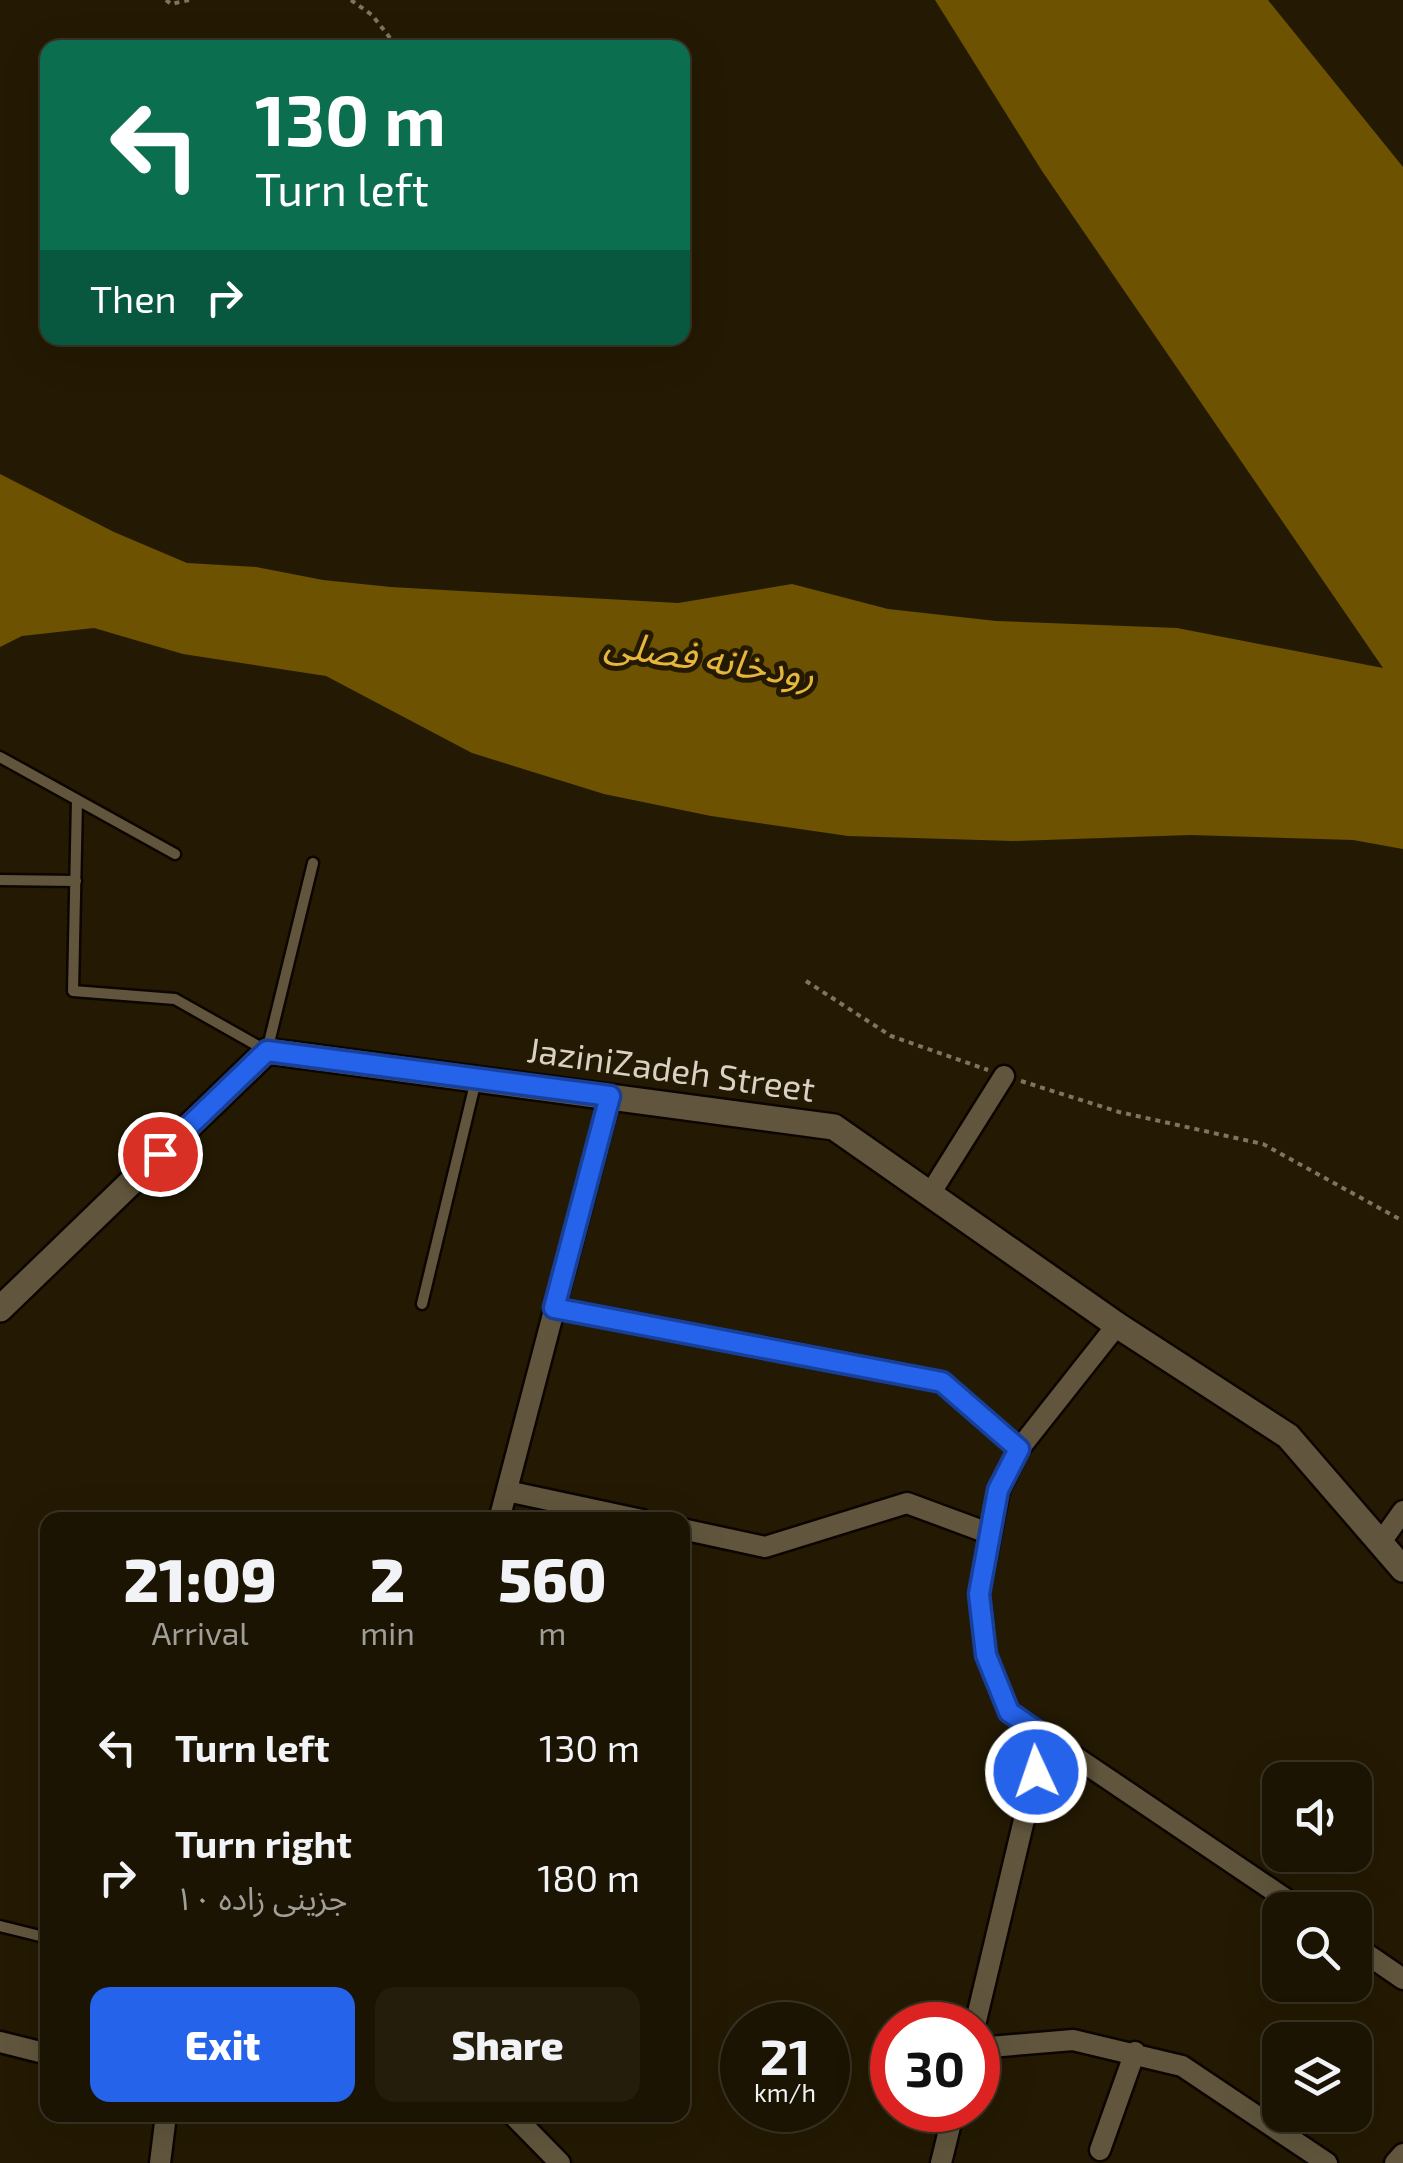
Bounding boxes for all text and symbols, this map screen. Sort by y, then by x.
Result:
text: 130 m [255,76,446,160]
icon: left [90,80,220,210]
text: Turn left [255,161,429,215]
icon: right [197,270,252,325]
text: Then [90,275,177,321]
water label: رودخانه فصلی [602,618,819,697]
street label: JaziniZadeh Street [525,1027,818,1109]
pin [118,1112,203,1197]
icon: arrive [133,1127,188,1182]
text: 21:09 [123,1542,277,1614]
text: 2 [370,1542,405,1614]
text: 560 [498,1542,607,1614]
text: Arrival [151,1613,249,1651]
text: min [360,1613,415,1651]
text: m [538,1613,566,1651]
icon: left [90,1720,145,1775]
position arrow [984,1720,1088,1824]
text: Turn left [175,1724,330,1770]
text: 130 m [539,1724,640,1770]
map controls [1262,1762,1372,2132]
button: sound [1262,1762,1372,1872]
text: Turn right [175,1820,352,1866]
icon: right [90,1850,145,1905]
text: 180 m [537,1854,640,1900]
text: جزینی زاده ۱۰ [175,1878,347,1916]
button: search [1262,1892,1372,2002]
button: Exit [90,1987,355,2102]
button: Share [375,1987,640,2102]
speed limit sign: 30 [870,2002,1000,2132]
button: layers [1262,2022,1372,2132]
text: 21 [760,2025,810,2085]
text: km/h [754,2077,816,2107]

